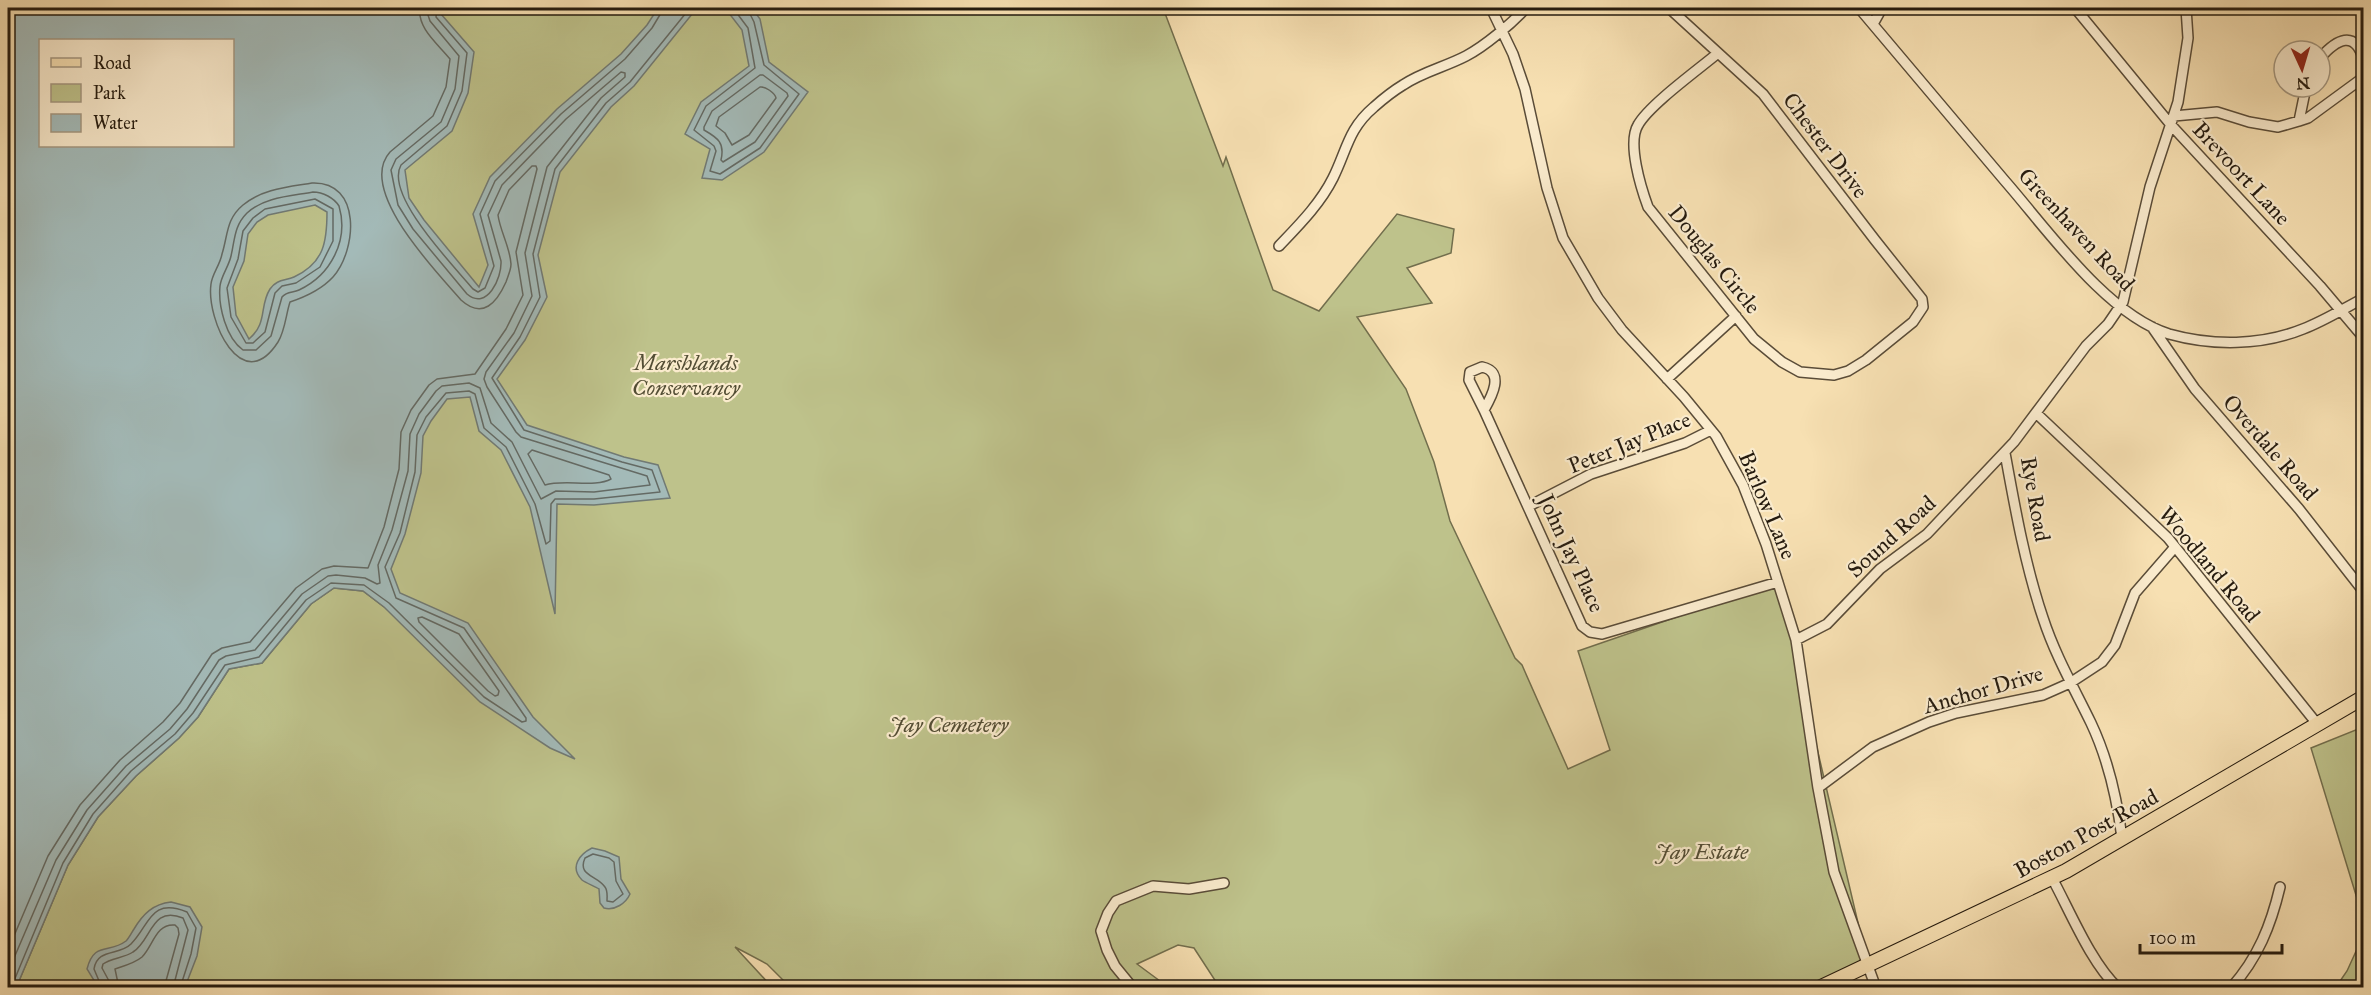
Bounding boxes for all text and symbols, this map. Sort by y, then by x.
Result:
legend [39,39,234,147]
north arrow [2272,39,2332,99]
text: Road [93,52,131,74]
text: N [2295,74,2310,93]
text: Park [93,82,126,104]
street label: Chester Drive [1777,87,1874,203]
text: Water [93,112,138,134]
street label: Brevoort Lane [2187,116,2296,231]
street label: Greenhaven Road [2013,162,2141,297]
street label: Douglas Circle [1663,199,1767,319]
park label: Marshlands Conservancy [632,349,741,401]
street label: Overdale Road [2217,389,2324,506]
street label: Peter Jay Place [1564,406,1694,479]
street label: Barlow Lane [1733,447,1802,563]
street label: Rye Road [2015,454,2056,544]
street label: John Jay Place [1532,488,1611,617]
street label: Sound Road [1841,489,1941,583]
street label: Woodland Road [2153,501,2266,628]
street label: Anchor Drive [1919,660,2046,720]
park label: Jay Cemetery [888,711,1009,738]
street label: Boston Post Road [2010,783,2163,884]
park label: Jay Estate [1654,838,1749,865]
scale bar [2140,917,2282,955]
text: 100 m [2149,927,2196,949]

